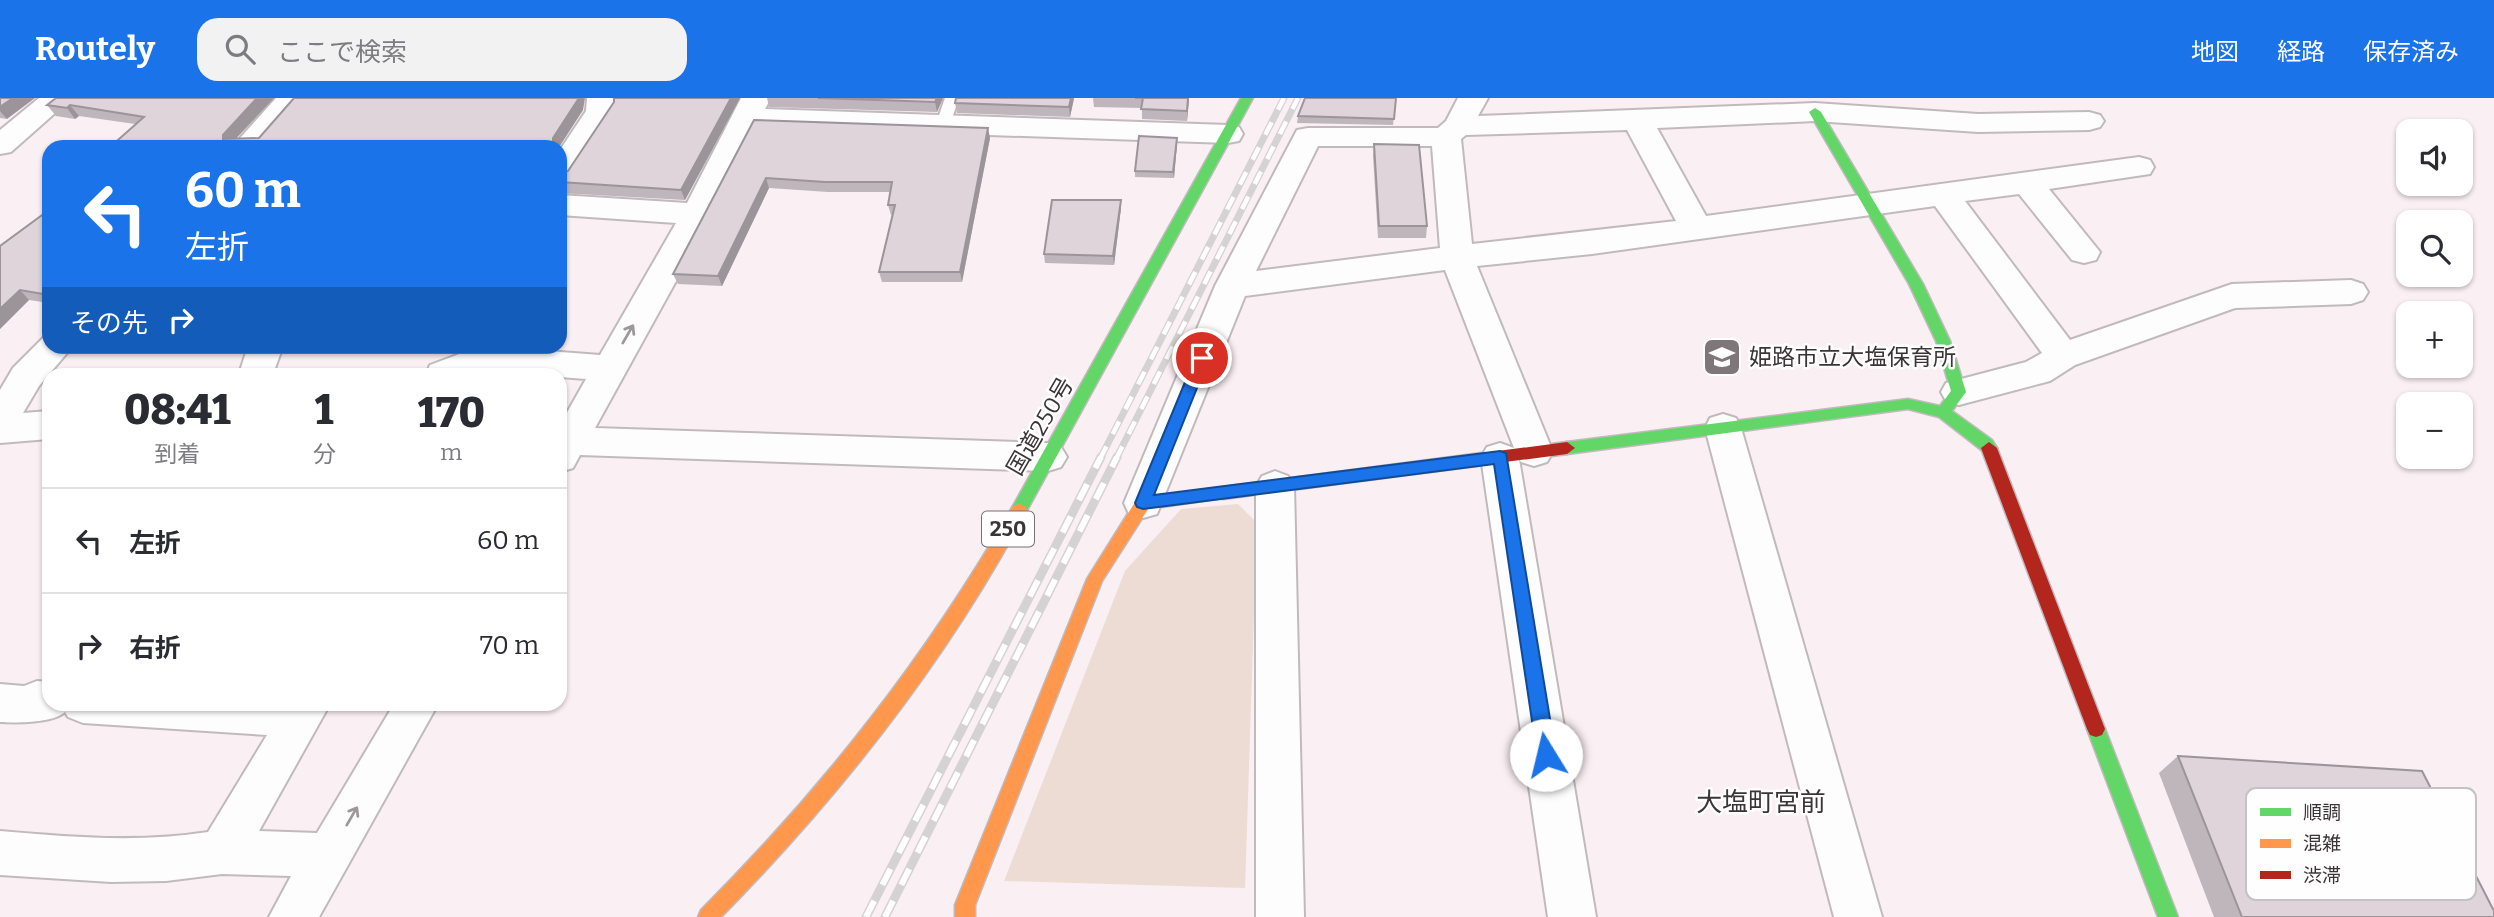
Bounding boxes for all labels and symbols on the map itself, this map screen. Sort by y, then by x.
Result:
one-way arrow [622,324,636,344]
pin [1172,328,1232,388]
school or university icon: 姫路市立大塩保育所 [1701,336,1743,378]
place label: 姫路市立大塩保育所 [1749,343,1956,371]
street label: 国道250号 [1001,372,1079,480]
road number: 250 [982,512,1034,546]
position arrow [1509,718,1583,792]
district label: 大塩町宮前 [1696,787,1826,818]
legend [2246,788,2476,900]
text: 順調 [2303,801,2341,824]
one-way arrow [345,806,359,826]
text: 混雑 [2303,832,2341,855]
text: 渋滞 [2303,864,2341,887]

